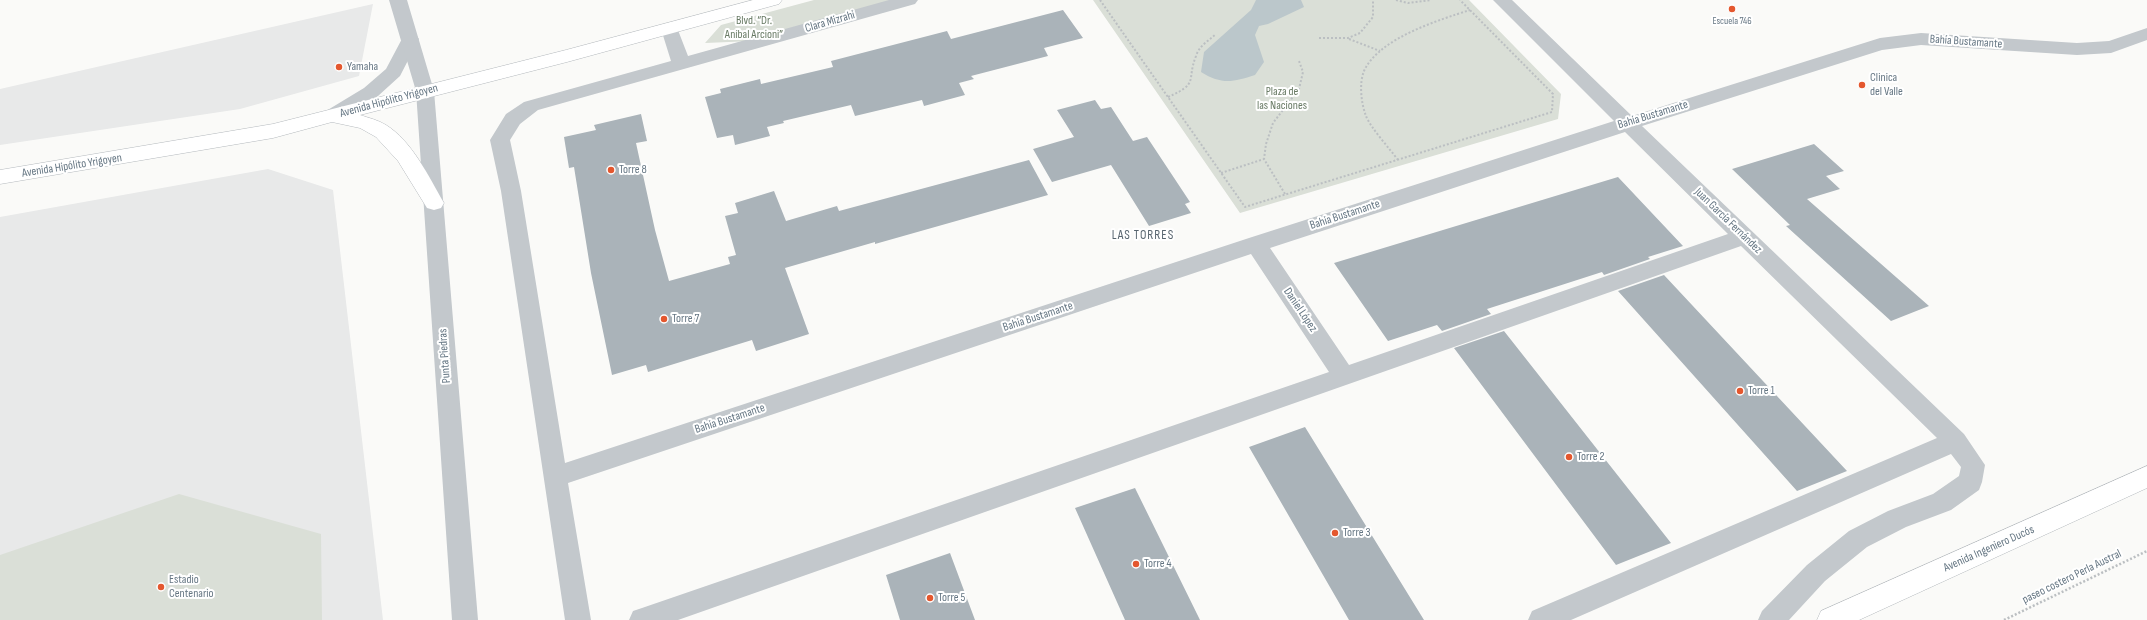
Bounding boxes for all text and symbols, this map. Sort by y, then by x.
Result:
marker: Escuela 746 [1727,4,1737,14]
street label: Clara Mizrahi [803,8,857,36]
park label: Blvd. “Dr. Aníbal Arcioni” [725,14,783,42]
place label: Escuela 746 [1712,15,1752,27]
street label: Bahía Bustamante [1929,32,2003,52]
place label: Yamaha [347,60,378,74]
marker: Yamaha [334,62,344,72]
place label: Clinica del Valle [1870,71,1903,99]
marker: Clinica del Valle [1857,80,1867,90]
street label: Avenida Hipólito Yrigoyen [338,81,440,121]
park label: Plaza de las Naciones [1257,85,1307,113]
street label: Bahía Bustamante [1616,97,1690,133]
street label: Avenida Hipólito Yrigoyen [21,151,123,181]
place label: Torre 8 [619,163,647,177]
marker: Torre 8 [606,165,616,175]
street label: Juan García Fernández [1691,185,1765,257]
street label: Bahía Bustamante [1308,197,1382,233]
district label: LAS TORRES [1112,228,1174,244]
street label: Daniel López [1280,285,1320,335]
street label: Bahía Bustamante [1001,299,1075,335]
place label: Torre 7 [672,312,699,326]
marker: Torre 7 [659,314,669,324]
street label: Punta Piedras [436,328,454,384]
place label: Torre 1 [1748,384,1775,398]
marker: Torre 1 [1735,386,1745,396]
street label: Bahía Bustamante [693,401,767,437]
place label: Torre 2 [1577,450,1604,464]
marker: Torre 2 [1564,452,1574,462]
street label: Avenida Ingeniero Ducós [1941,523,2037,575]
place label: Torre 3 [1343,526,1371,540]
marker: Torre 3 [1330,528,1340,538]
street label: paseo costero Perla Austral [2020,547,2124,607]
place label: Torre 4 [1144,557,1172,571]
marker: Torre 4 [1131,559,1141,569]
place label: Estadio Centenario [169,573,214,601]
marker: Estadio Centenario [156,582,166,592]
place label: Torre 5 [938,591,965,605]
marker: Torre 5 [925,593,935,603]

